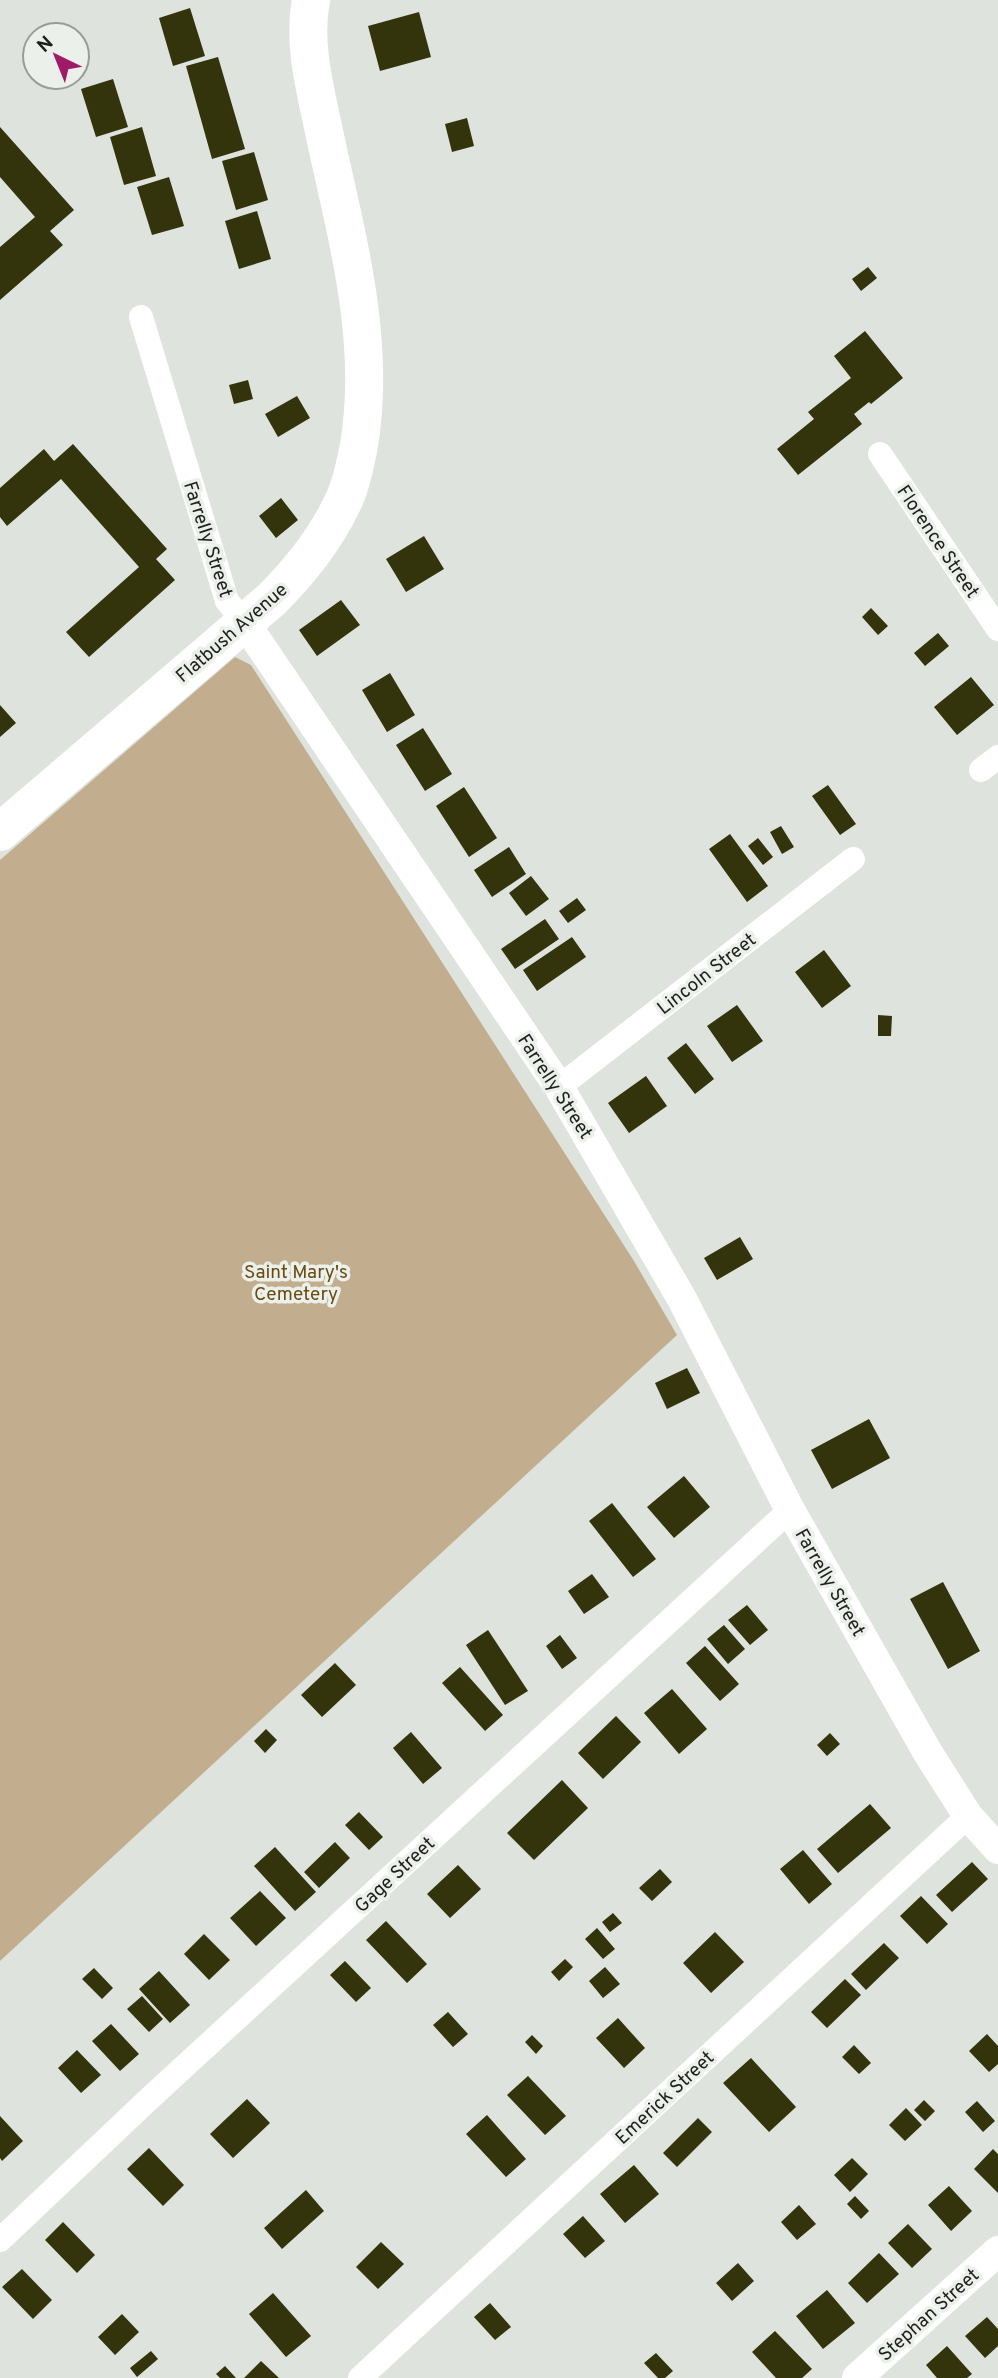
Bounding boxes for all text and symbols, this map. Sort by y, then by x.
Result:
north arrow [21,21,91,91]
text: N [33,32,59,58]
street label: Farrelly Street [177,479,237,601]
street label: Florence Street [891,481,984,603]
street label: Flatbush Avenue [171,578,293,689]
street label: Lincoln Street [653,928,762,1021]
street label: Farrelly Street [511,1030,597,1144]
park label: Saint Mary's Cemetery [244,1261,348,1307]
street label: Farrelly Street [789,1525,870,1641]
street label: Gage Street [350,1832,440,1919]
street label: Emerick Street [611,2047,720,2150]
street label: Stephan Street [874,2264,985,2367]

